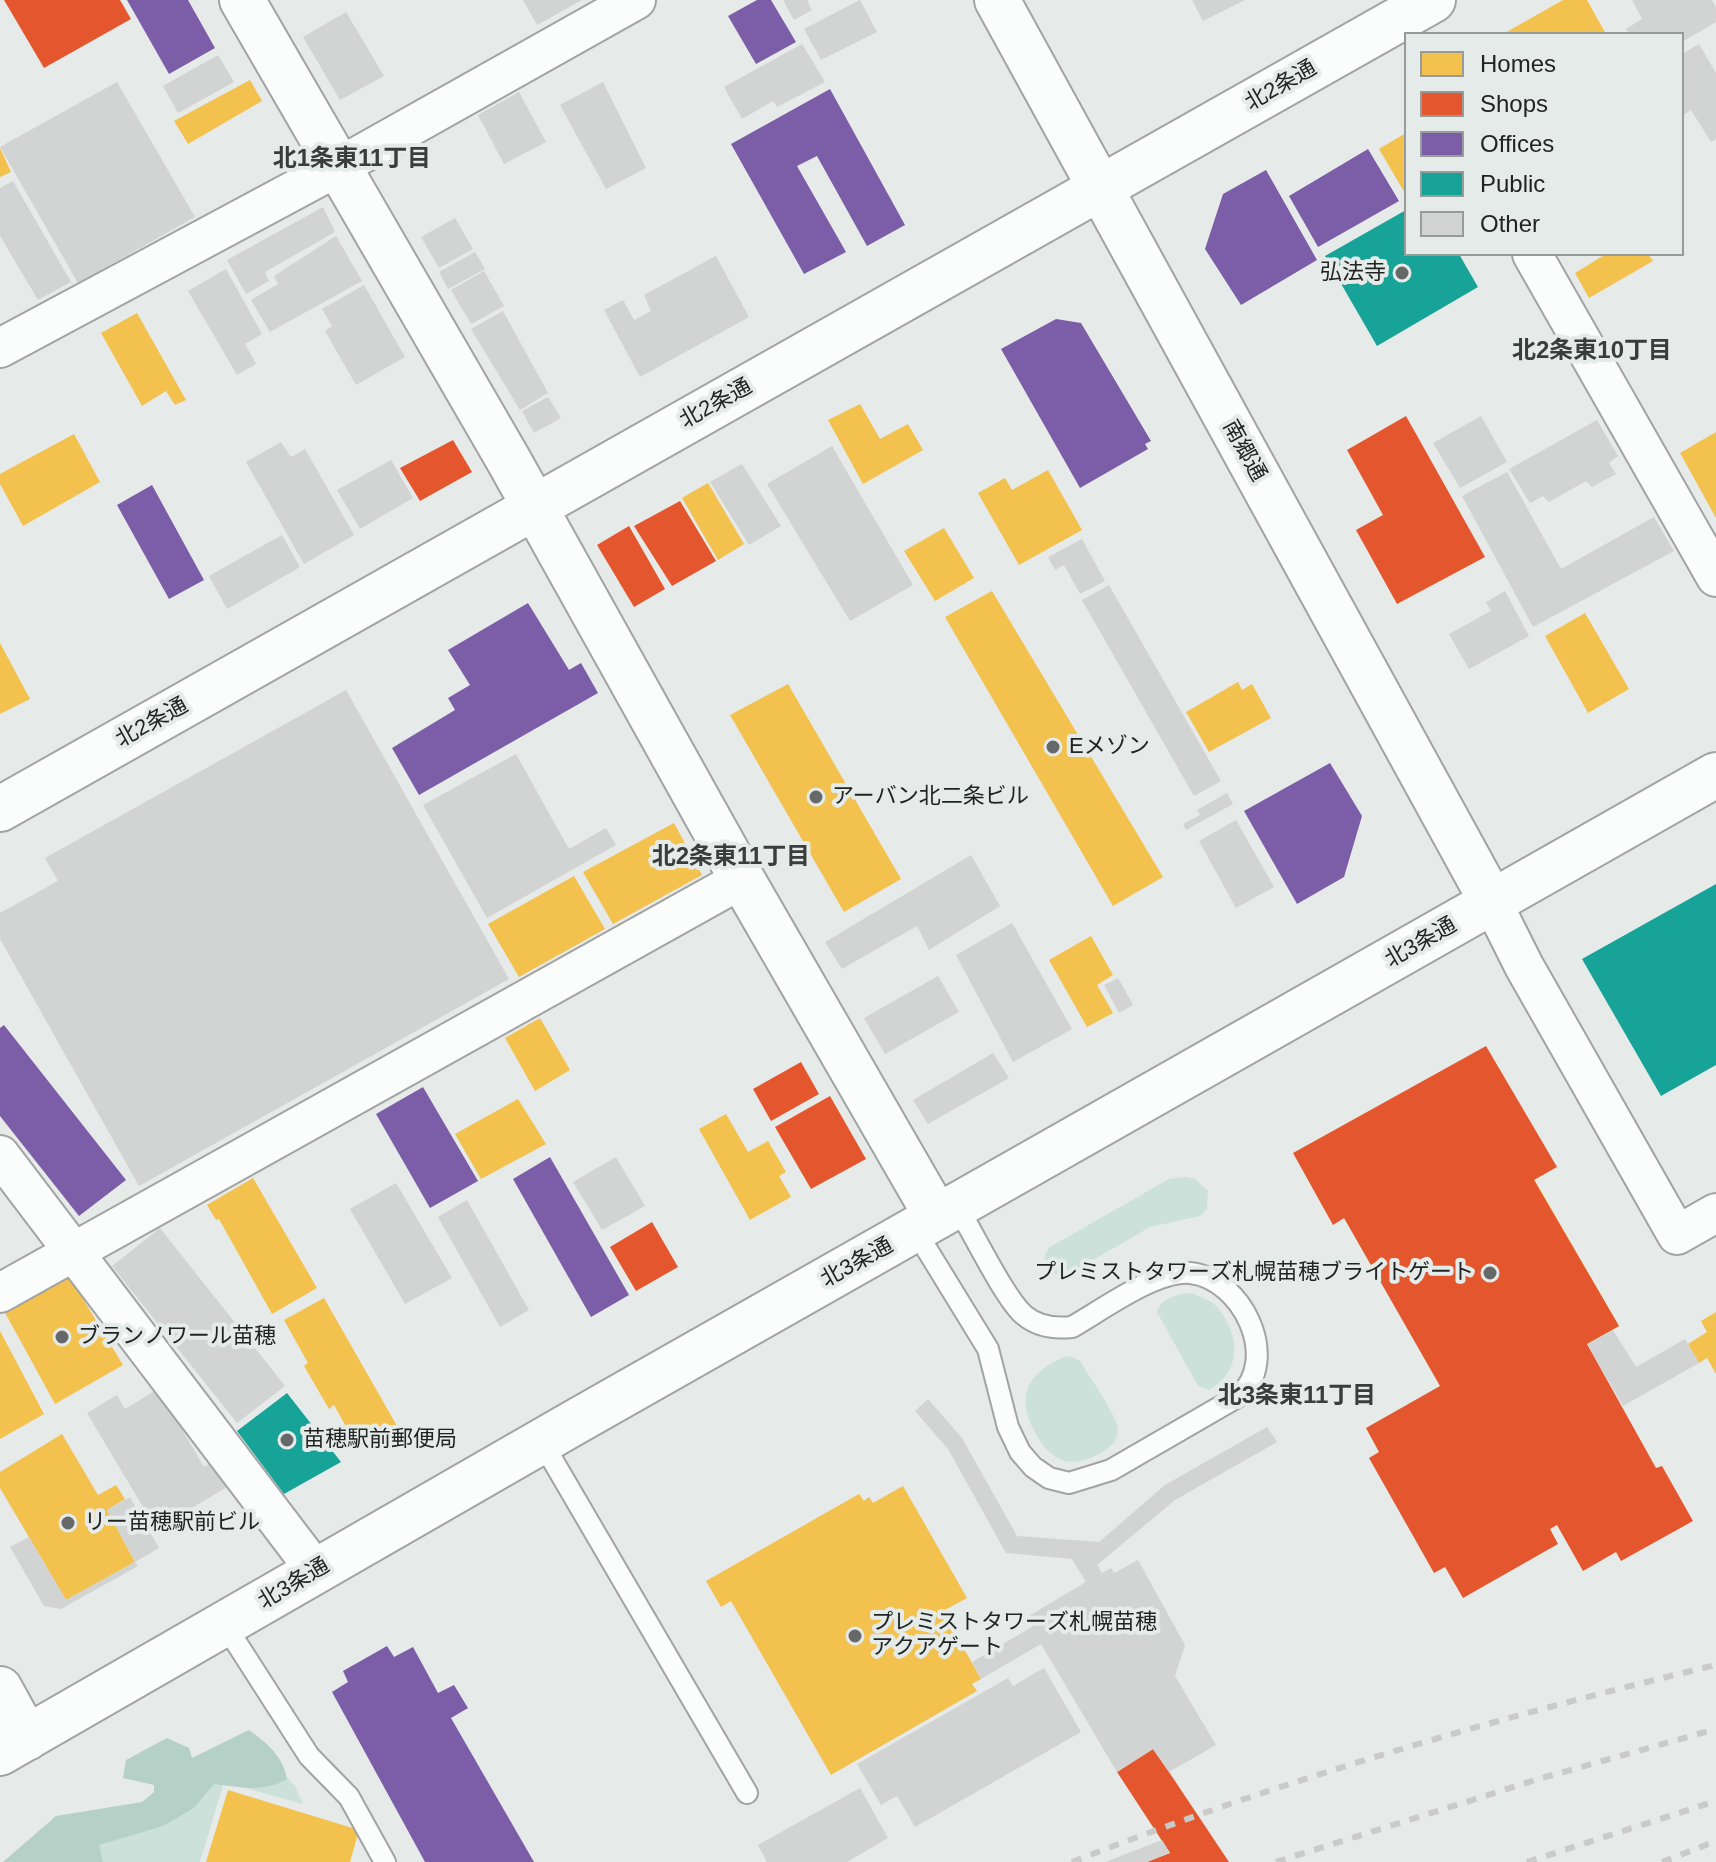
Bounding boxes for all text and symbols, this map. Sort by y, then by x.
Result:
legend [1404,32,1684,256]
text: Homes [1480,50,1556,77]
street label: 北2条通 [1241,55,1321,117]
text: Shops [1480,90,1548,117]
text: Offices [1480,130,1554,157]
district label: 北1条東11丁目 [273,145,431,173]
text: Public [1480,170,1545,197]
text: Other [1480,210,1540,237]
place label: 弘法寺 [1320,260,1386,286]
marker: 弘法寺 [1393,264,1411,282]
district label: 北2条東10丁目 [1512,337,1672,365]
street label: 北2条通 [675,373,757,435]
street label: 南郷通 [1216,416,1272,486]
street label: 北2条通 [111,692,193,754]
place label: Eメゾン [1069,734,1150,760]
marker: Eメゾン [1044,738,1062,756]
place label: アーバン北二条ビル [832,784,1029,810]
marker: アーバン北二条ビル [807,788,825,806]
district label: 北2条東11丁目 [652,843,810,871]
street label: 北3条通 [1381,912,1461,974]
street label: 北3条通 [816,1232,898,1294]
place label: プレミストタワーズ札幌苗穂ブライトゲート [1034,1260,1474,1286]
marker: プレミストタワーズ札幌苗穂ブライトゲート [1481,1264,1499,1282]
place label: ブランノワール苗穂 [78,1324,276,1350]
marker: ブランノワール苗穂 [53,1328,71,1346]
district label: 北3条東11丁目 [1218,1382,1376,1410]
place label: 苗穂駅前郵便局 [303,1427,457,1453]
marker: 苗穂駅前郵便局 [278,1431,296,1449]
place label: リー苗穂駅前ビル [84,1510,260,1536]
marker: リー苗穂駅前ビル [59,1514,77,1532]
street label: 北3条通 [254,1553,334,1615]
place label: プレミストタワーズ札幌苗穂 アクアゲート [871,1610,1157,1662]
marker: プレミストタワーズ札幌苗穂 アクアゲート [846,1627,864,1645]

